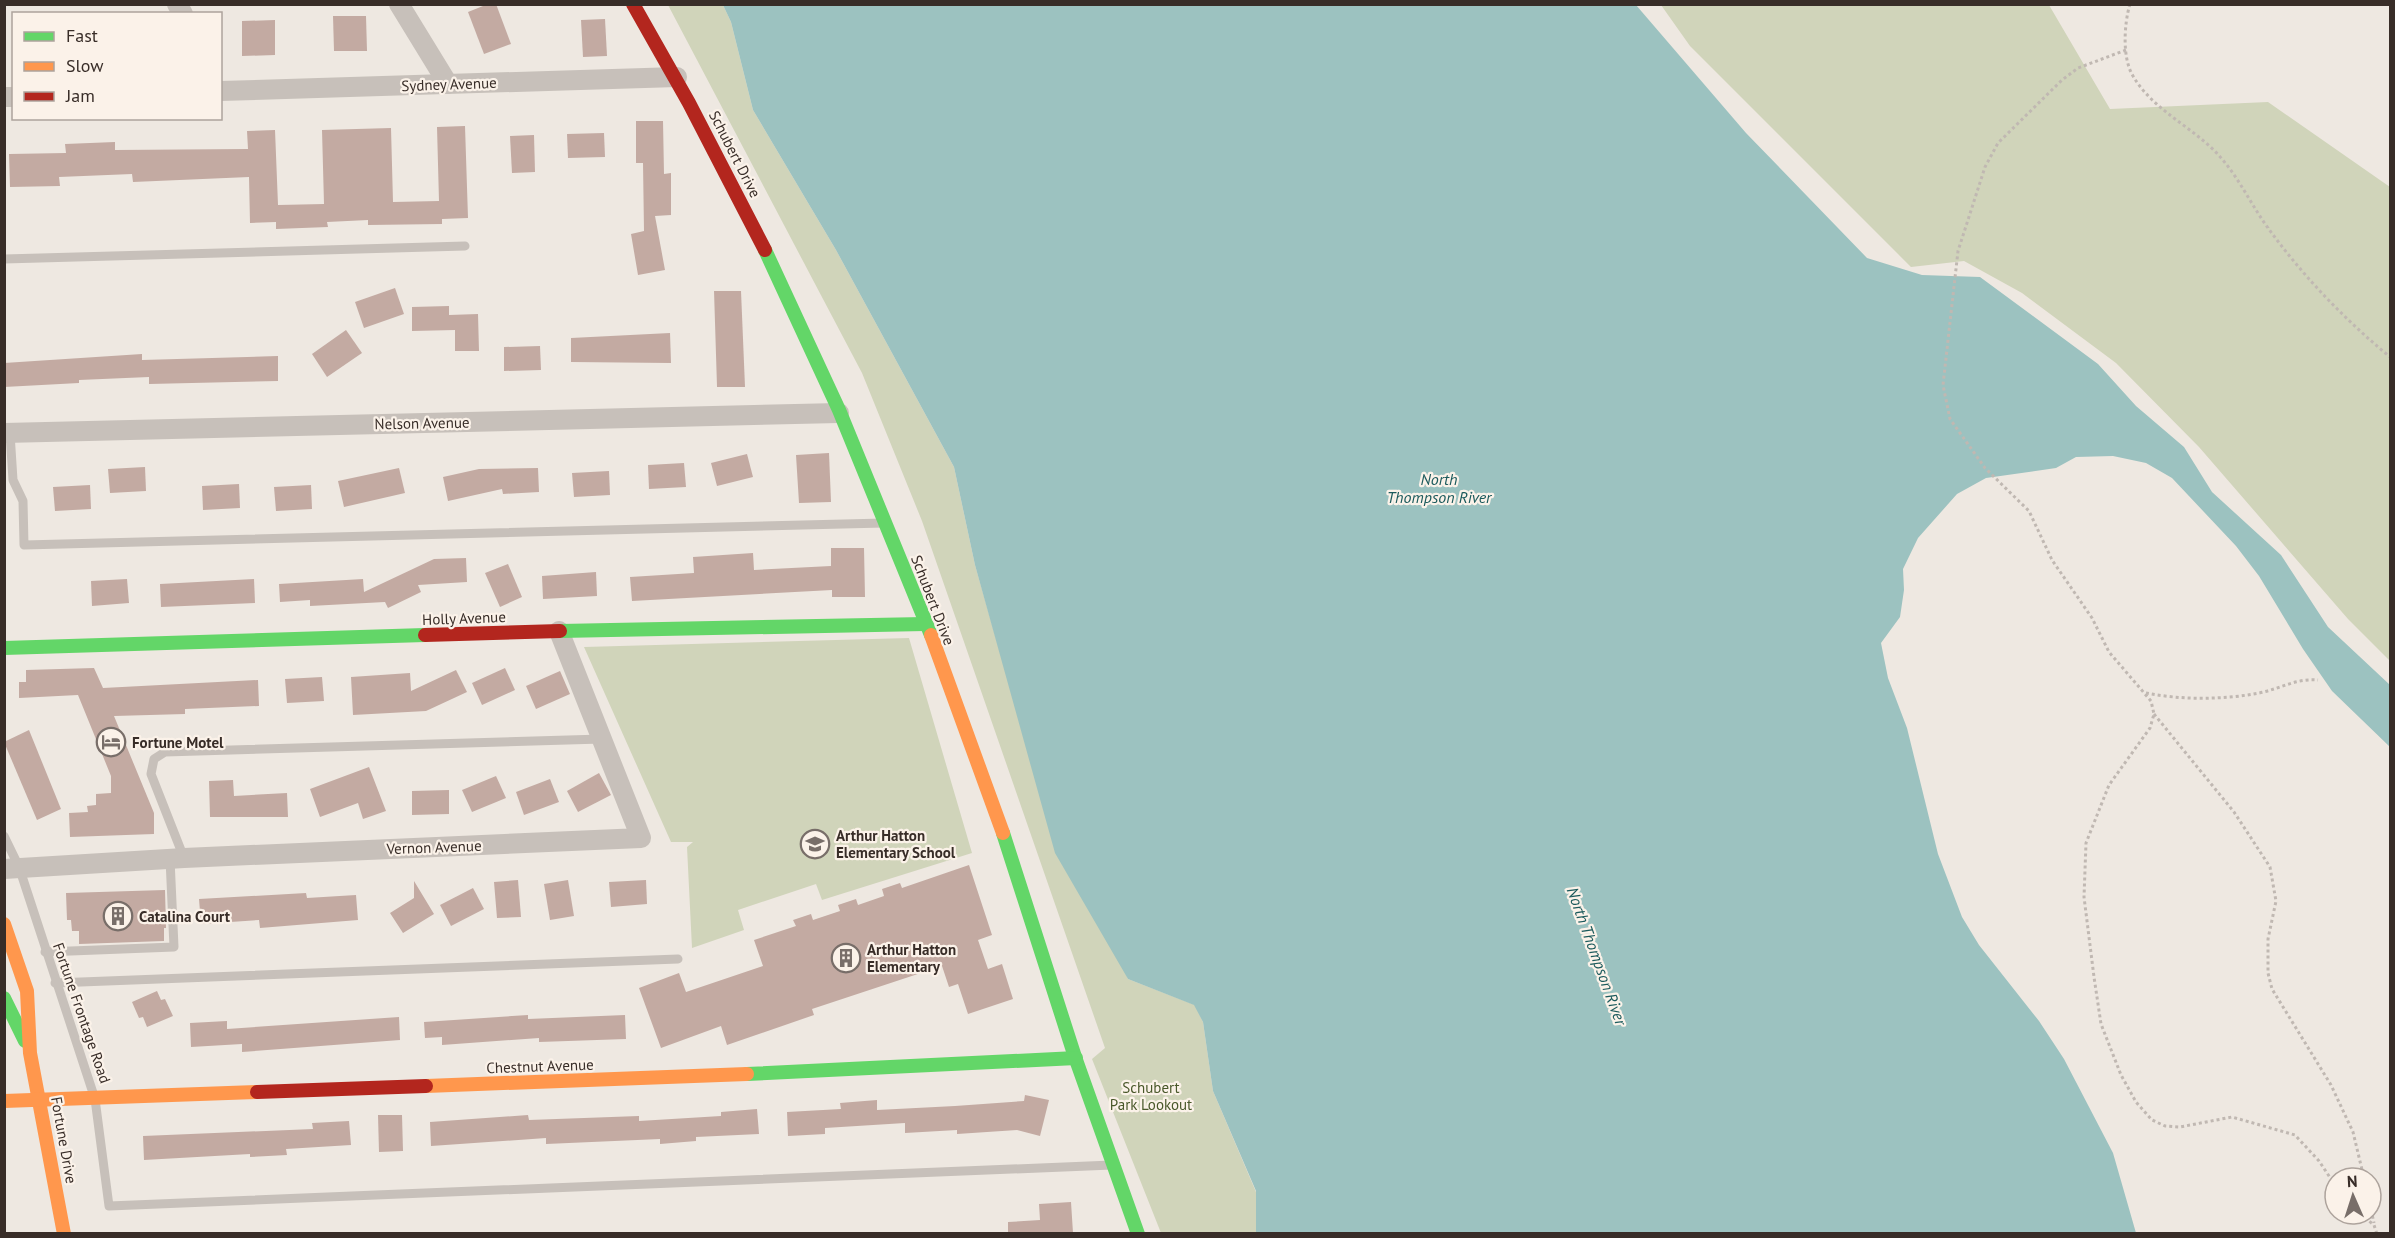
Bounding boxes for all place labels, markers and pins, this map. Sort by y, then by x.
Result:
hotel icon: Fortune Motel [95,726,127,758]
place label: Fortune Motel [132,733,224,752]
place label: Arthur Hatton Elementary School [836,826,956,862]
school or university icon: Arthur Hatton Elementary School [799,828,831,860]
building icon: Catalina Court [102,900,134,932]
place label: Catalina Court [139,907,231,926]
place label: Arthur Hatton Elementary [867,940,956,976]
building icon: Arthur Hatton Elementary [830,942,862,974]

